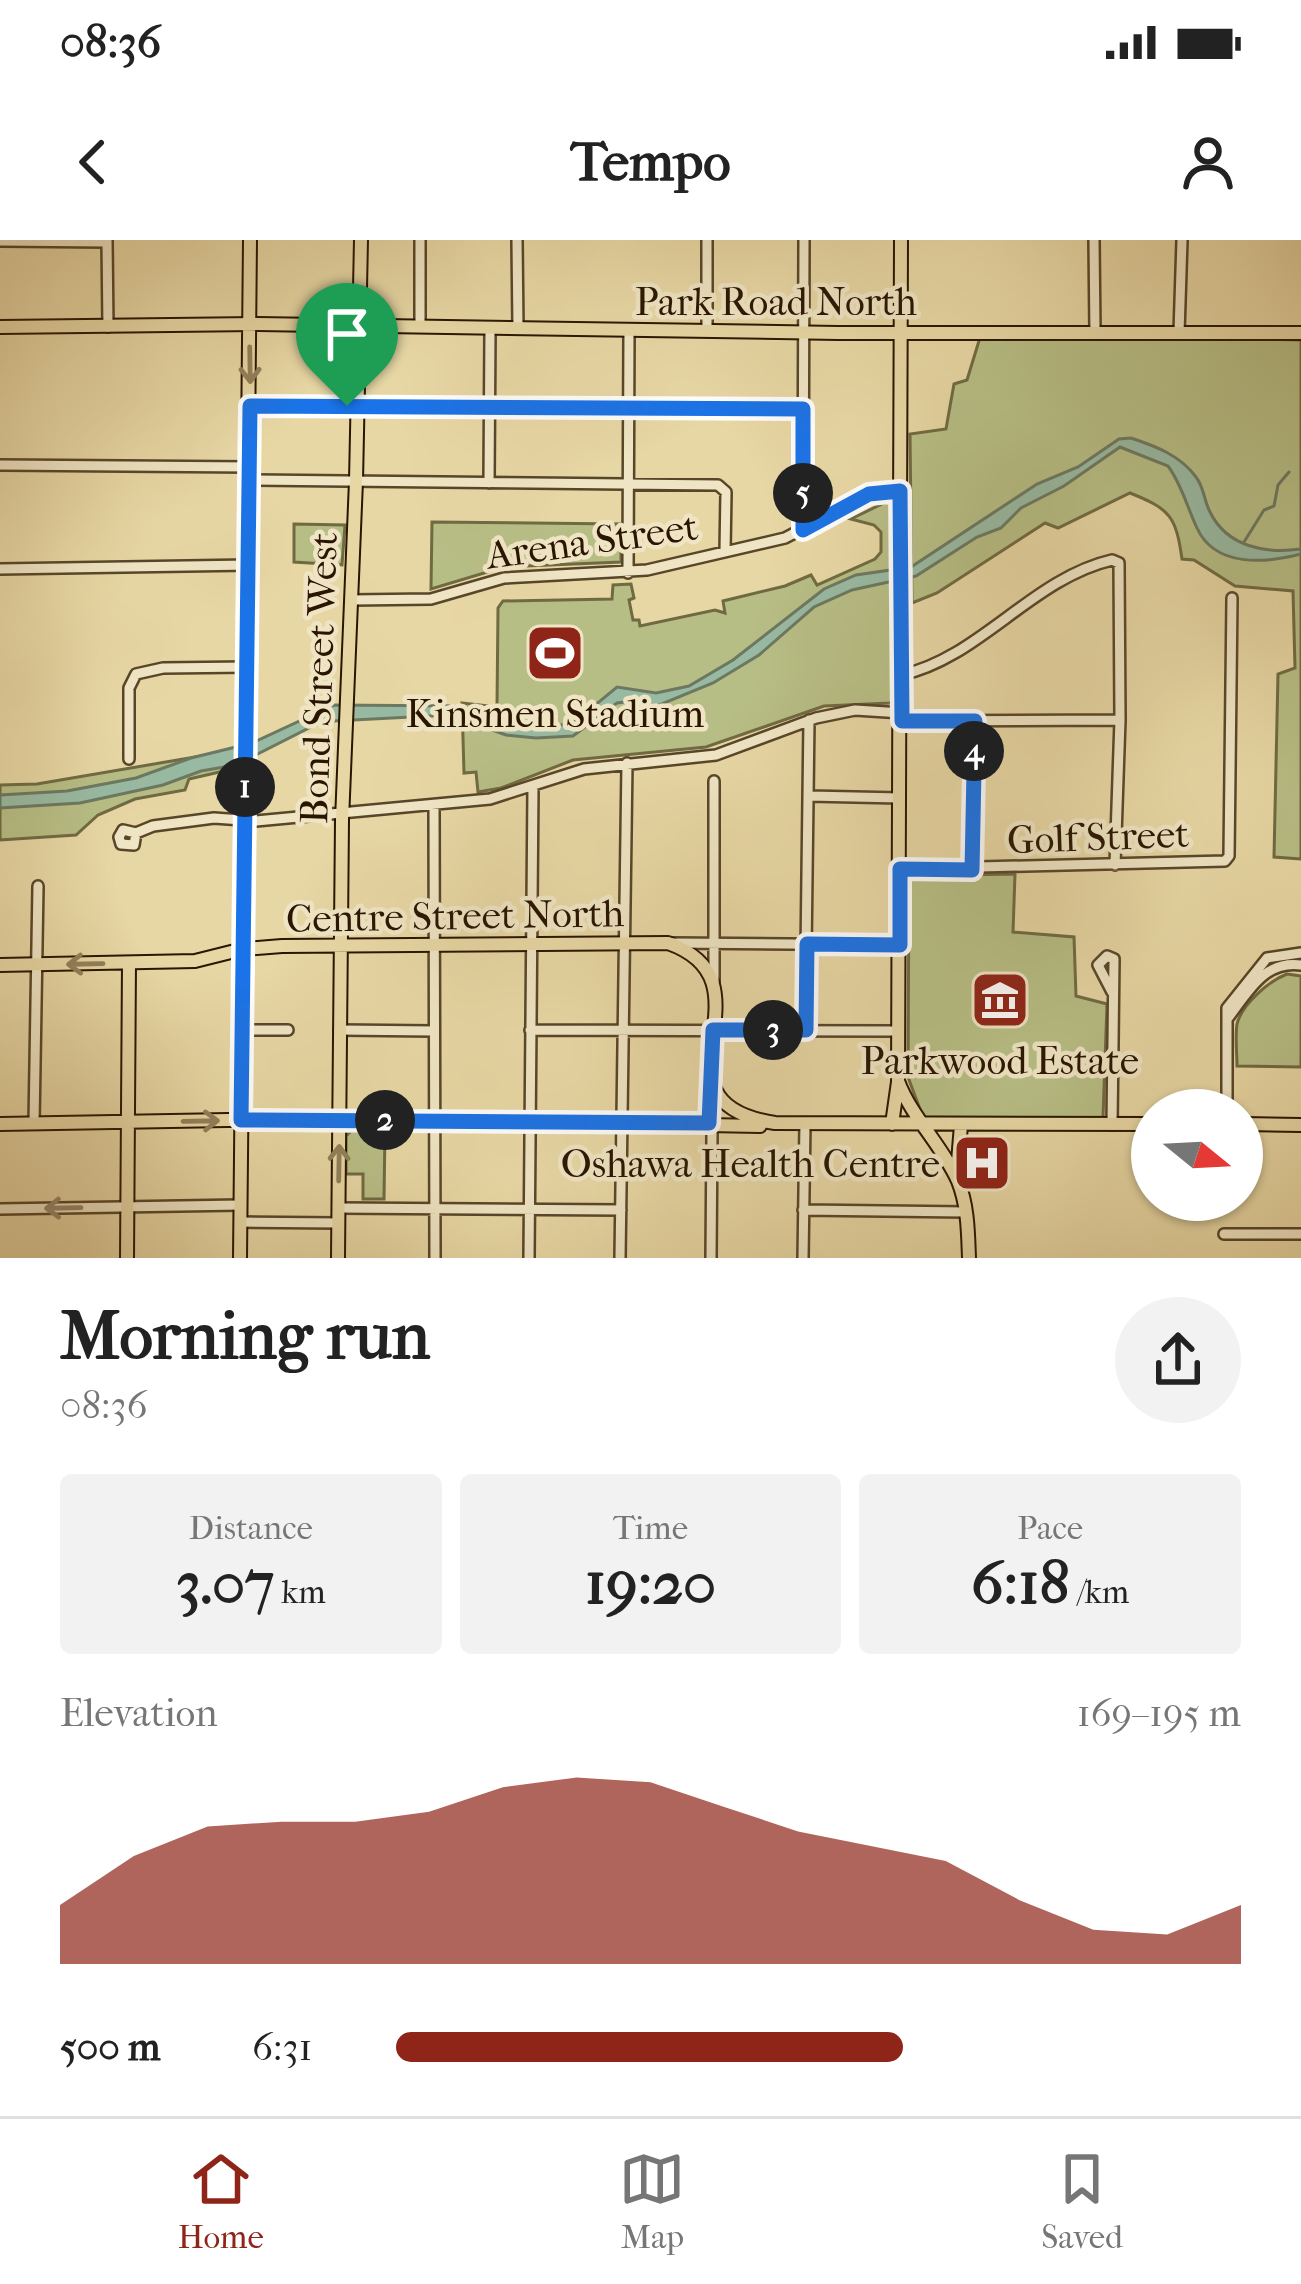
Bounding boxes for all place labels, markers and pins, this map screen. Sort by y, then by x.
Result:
pin [296,283,398,406]
pin: 5 [773,463,833,523]
sports icon: Kinsmen Stadium [524,622,586,684]
place label: Kinsmen Stadium [406,691,705,737]
pin: 4 [944,721,1004,781]
pin: 1 [215,757,275,817]
museum icon: Parkwood Estate [969,969,1031,1031]
pin: 3 [743,1000,803,1060]
place label: Parkwood Estate [861,1038,1139,1084]
pin: 2 [355,1090,415,1150]
hospital icon: Oshawa Health Centre [951,1132,1013,1194]
place label: Oshawa Health Centre [561,1141,940,1187]

